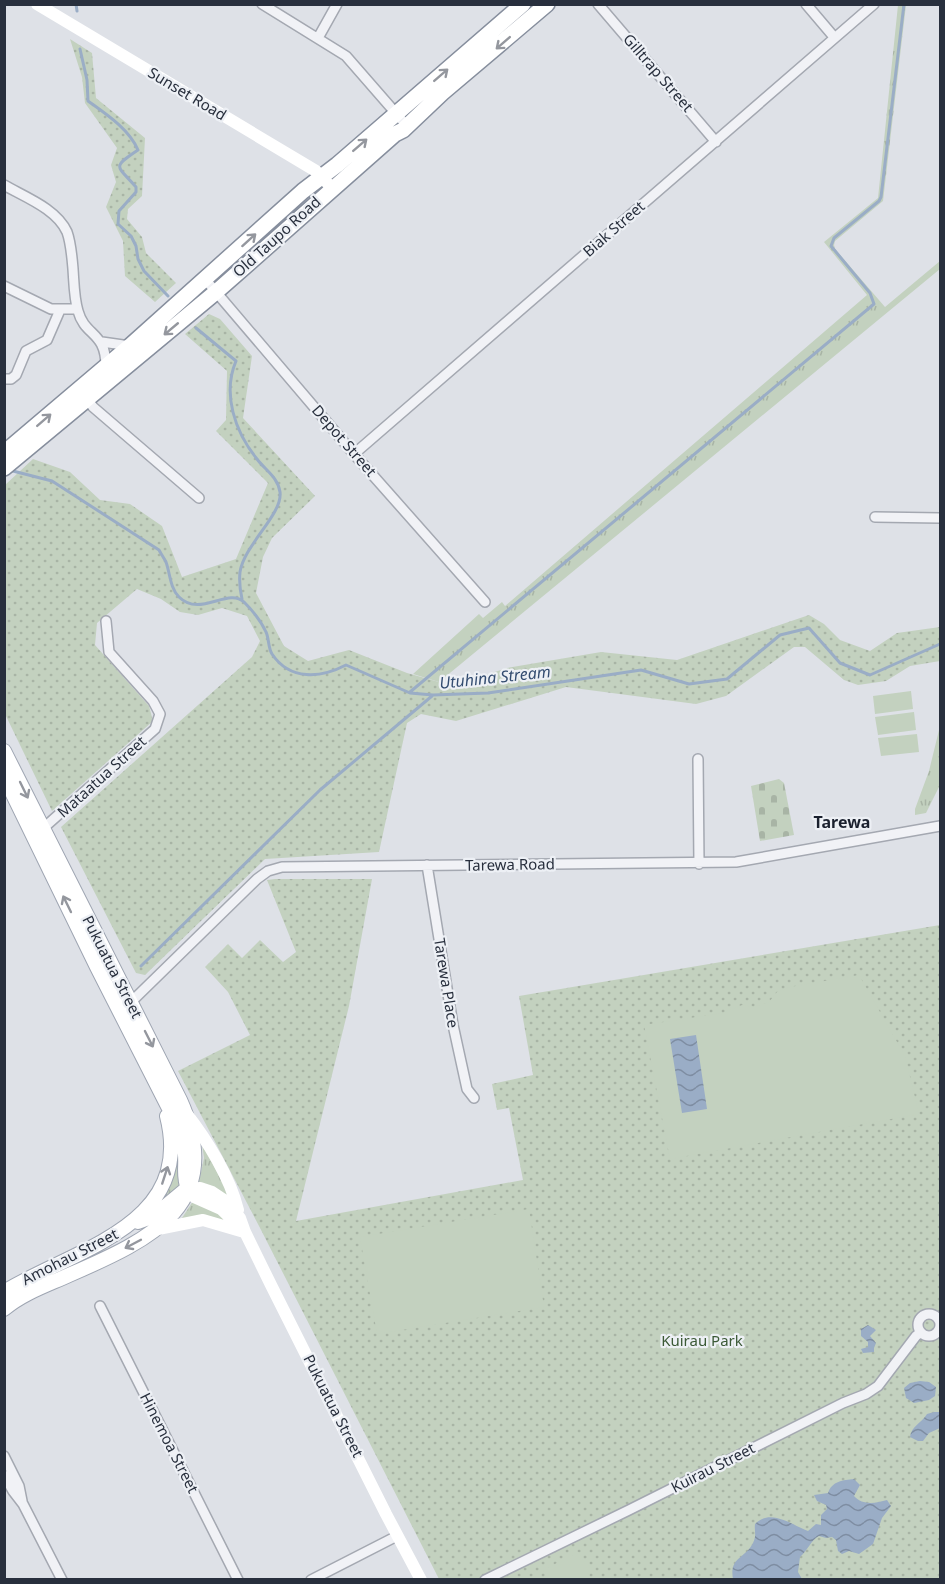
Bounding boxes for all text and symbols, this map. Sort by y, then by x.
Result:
street label: Gilltrap Street [619,29,699,116]
one-way arrow [496,36,511,50]
street label: Sunset Road [145,62,230,124]
one-way arrow [433,68,448,82]
one-way arrow [352,138,367,152]
street label: Old Taupo Road [228,191,325,281]
street label: Biak Street [578,195,649,261]
one-way arrow [241,233,256,247]
one-way arrow [163,323,179,336]
street label: Depot Street [308,400,382,481]
one-way arrow [36,413,51,427]
water label: Utuhina Stream [438,660,552,694]
street label: Mataatua Street [53,731,150,822]
one-way arrow [19,780,30,798]
district label: Tarewa [814,811,870,833]
street label: Tarewa Road [465,853,555,875]
one-way arrow [60,895,72,913]
street label: Pukuatua Street [78,912,148,1022]
street label: Tarewa Place [430,936,464,1029]
one-way arrow [143,1029,155,1047]
one-way arrow [161,1167,172,1185]
street label: Amohau Street [18,1223,122,1289]
one-way arrow [125,1238,142,1250]
park label: Kuirau Park [661,1330,743,1350]
street label: Pukuatua Street [299,1351,369,1461]
street label: Hinemoa Street [136,1389,204,1497]
street label: Kuirau Street [667,1437,758,1497]

